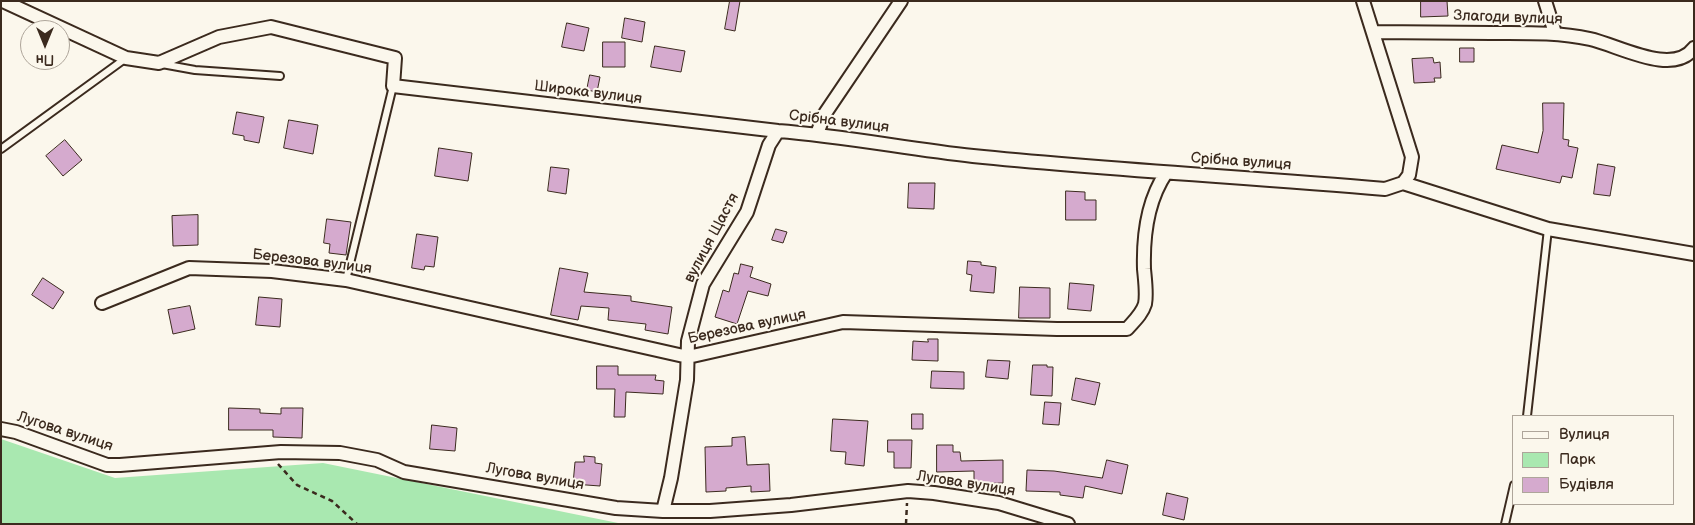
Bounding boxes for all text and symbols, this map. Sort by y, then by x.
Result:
street label: Злагоди вулиця [1453,7,1563,29]
north arrow [20,20,70,70]
text: Пн [36,51,54,68]
street label: Широка вулиця [533,77,643,109]
street label: Срібна вулиця [788,107,890,137]
street label: Срібна вулиця [1190,150,1292,174]
street label: вулиця Щастя [681,190,743,286]
street label: Березова вулиця [251,246,373,278]
street label: Березова вулиця [686,306,808,348]
street label: Лугова вулиця [15,408,115,456]
legend [1512,415,1675,505]
text: Вулиця [1559,425,1610,444]
text: Парк [1559,450,1596,469]
street label: Лугова вулиця [485,460,585,494]
street label: Лугова вулиця [916,467,1016,501]
text: Будівля [1559,475,1614,494]

